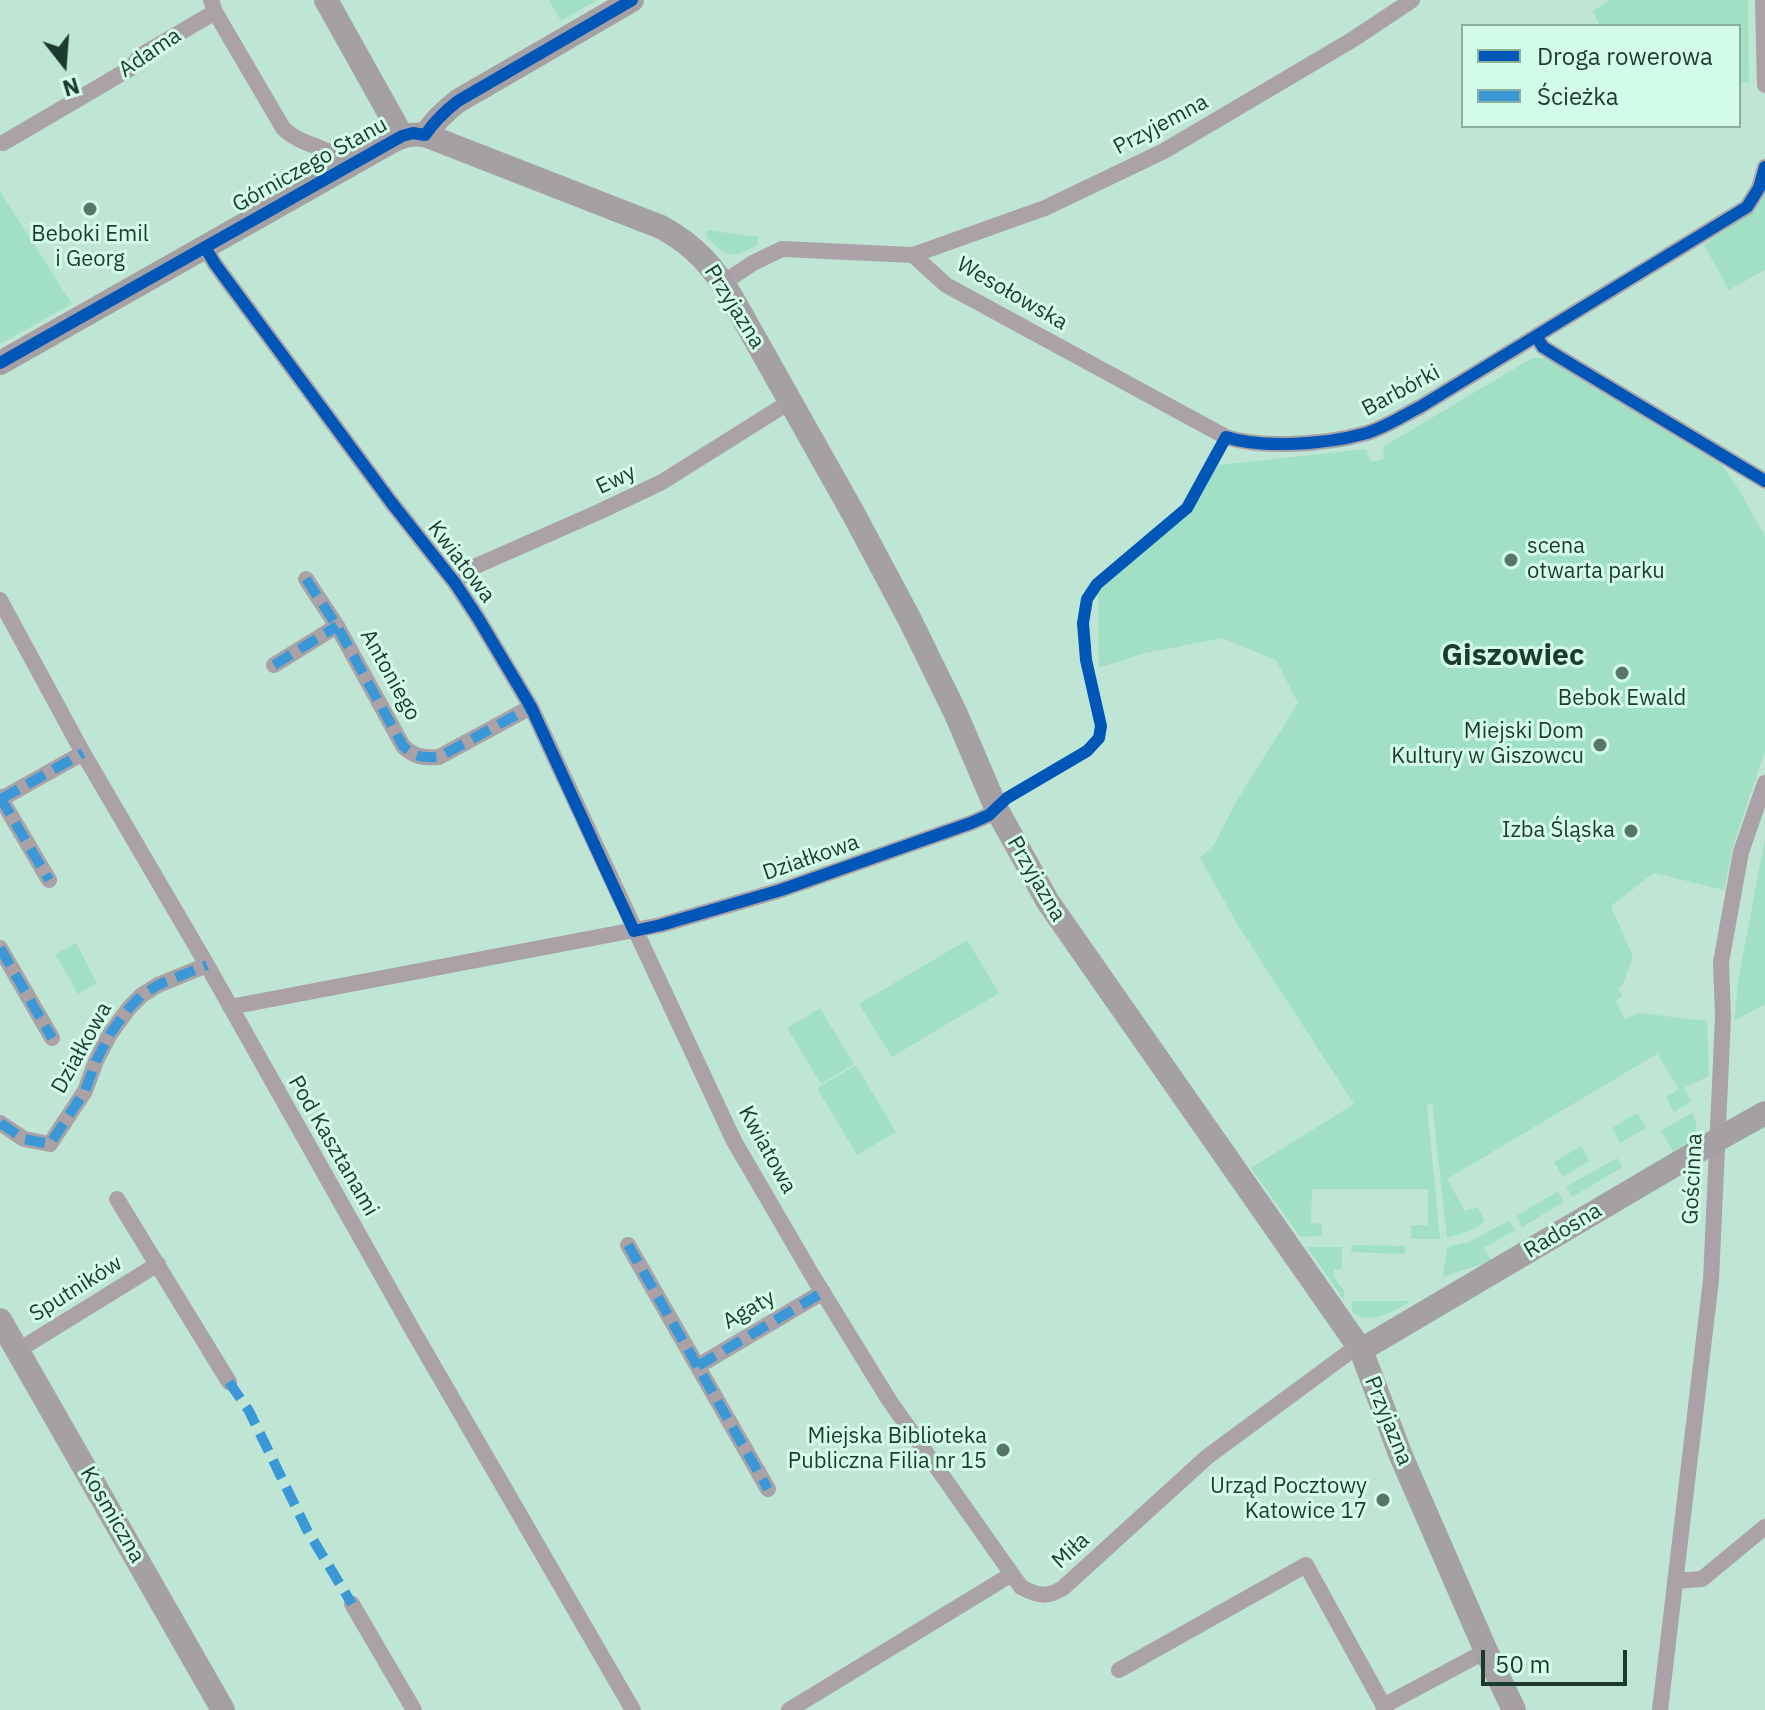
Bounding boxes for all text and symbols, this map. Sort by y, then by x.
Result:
street label: Adama [114,23,186,83]
north arrow [24,24,104,104]
legend [1461,24,1741,128]
text: Droga rowerowa [1537,40,1713,72]
text: N [59,71,83,104]
text: Ścieżka [1537,80,1619,112]
street label: Przyjemna [1109,89,1213,161]
street label: Górniczego Stanu [228,112,392,218]
marker: Beboki Emil i Georg [81,200,99,218]
place label: Beboki Emil i Georg [31,222,149,274]
street label: Wesołowska [952,252,1072,336]
street label: Przyjazna [698,260,770,354]
street label: Barbórki [1358,360,1444,422]
street label: Ewy [592,459,640,501]
street label: Kwiatowa [422,516,500,608]
place label: scena otwarta parku [1527,534,1665,586]
marker: scena otwarta parku [1502,551,1520,569]
street label: Antoniego [354,625,426,725]
district label: Giszowiec [1442,638,1584,674]
marker: Bebok Ewald [1613,664,1631,682]
place label: Bebok Ewald [1558,686,1686,712]
place label: Miejski Dom Kultury w Giszowcu [1391,719,1584,770]
marker: Miejski Dom Kultury w Giszowcu [1591,736,1609,754]
place label: Izba Śląska [1502,818,1615,844]
marker: Izba Śląska [1622,822,1640,840]
street label: Działkowa [759,829,863,887]
street label: Przyjazna [1001,832,1071,926]
street label: Działkowa [46,998,118,1098]
street label: Pod Kasztanami [282,1071,384,1221]
street label: Kwiatowa [732,1102,802,1198]
street label: Gościnna [1677,1133,1709,1225]
street label: Radosna [1519,1198,1607,1264]
street label: Sputników [25,1250,127,1328]
street label: Agaty [718,1285,780,1335]
street label: Przyjazna [1358,1372,1418,1470]
place label: Miejska Biblioteka Publiczna Filia nr 15 [788,1424,987,1476]
marker: Miejska Biblioteka Publiczna Filia nr 15 [994,1441,1012,1459]
street label: Kosmiczna [74,1462,150,1568]
place label: Urząd Pocztowy Katowice 17 [1210,1474,1367,1526]
marker: Urząd Pocztowy Katowice 17 [1374,1491,1392,1509]
street label: Miła [1047,1527,1095,1575]
scale bar [1485,1634,1631,1684]
text: 50 m [1495,1648,1550,1680]

